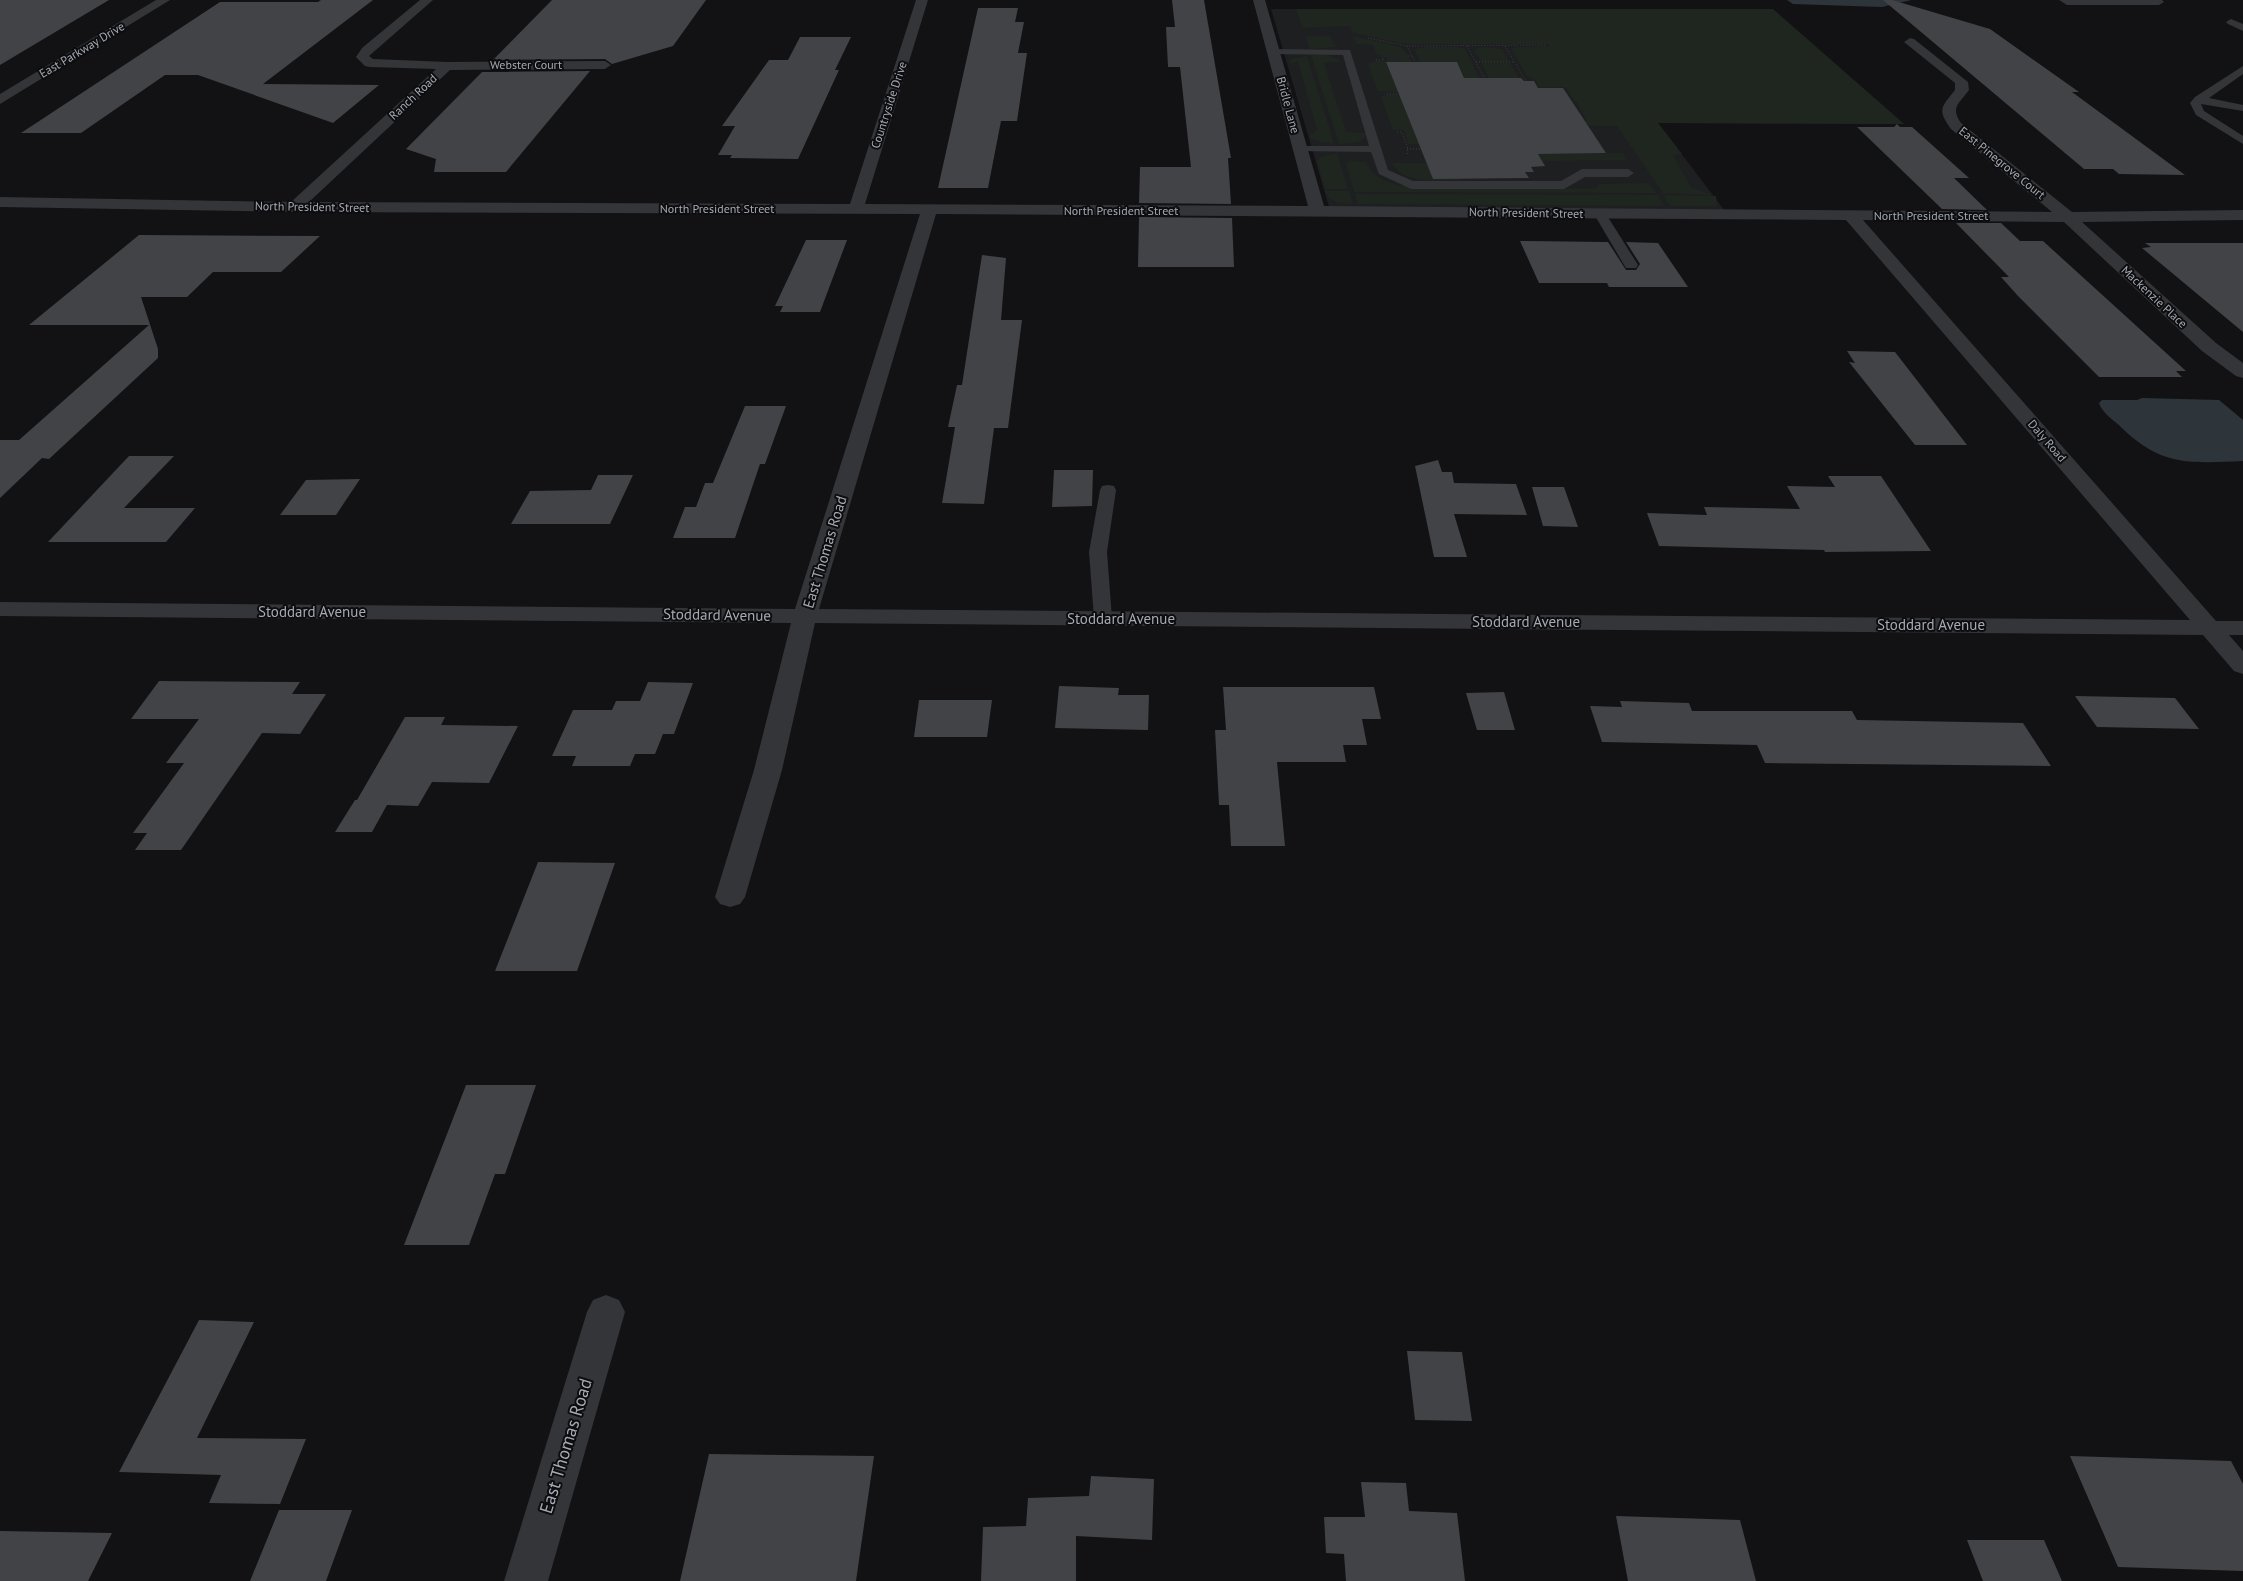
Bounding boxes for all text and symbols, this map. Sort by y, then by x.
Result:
street label: East Parkway Drive [36,18,127,81]
street label: Webster Court [490,57,562,72]
street label: Countryside Drive [867,59,910,150]
street label: Ranch Road [386,71,440,123]
street label: Bridle Lane [1274,75,1303,135]
street label: East Pinegrove Court [1956,123,2049,202]
street label: North President Street [255,198,369,215]
street label: North President Street [660,201,774,216]
street label: North President Street [1064,203,1178,218]
street label: North President Street [1469,204,1583,221]
street label: North President Street [1874,208,1988,223]
street label: Mackenzie Place [2118,262,2190,331]
street label: Daly Road [2025,416,2070,465]
street label: East Thomas Road [798,493,851,610]
street label: Stoddard Avenue [258,602,366,621]
street label: Stoddard Avenue [663,604,771,625]
street label: Stoddard Avenue [1067,609,1175,628]
street label: Stoddard Avenue [1472,612,1580,631]
street label: Stoddard Avenue [1877,615,1985,634]
street label: East Thomas Road [534,1376,597,1516]

